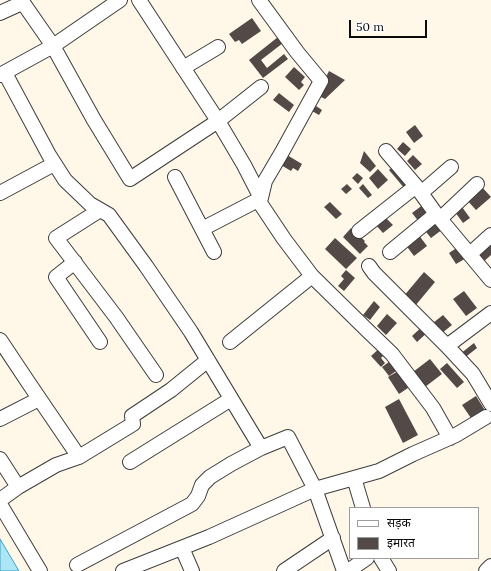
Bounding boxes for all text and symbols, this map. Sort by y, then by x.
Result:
scale bar [351,12,429,38]
text: 50 m [356,19,384,34]
legend [349,507,479,559]
text: सड़क [387,515,411,530]
text: इमारत [387,535,415,550]

